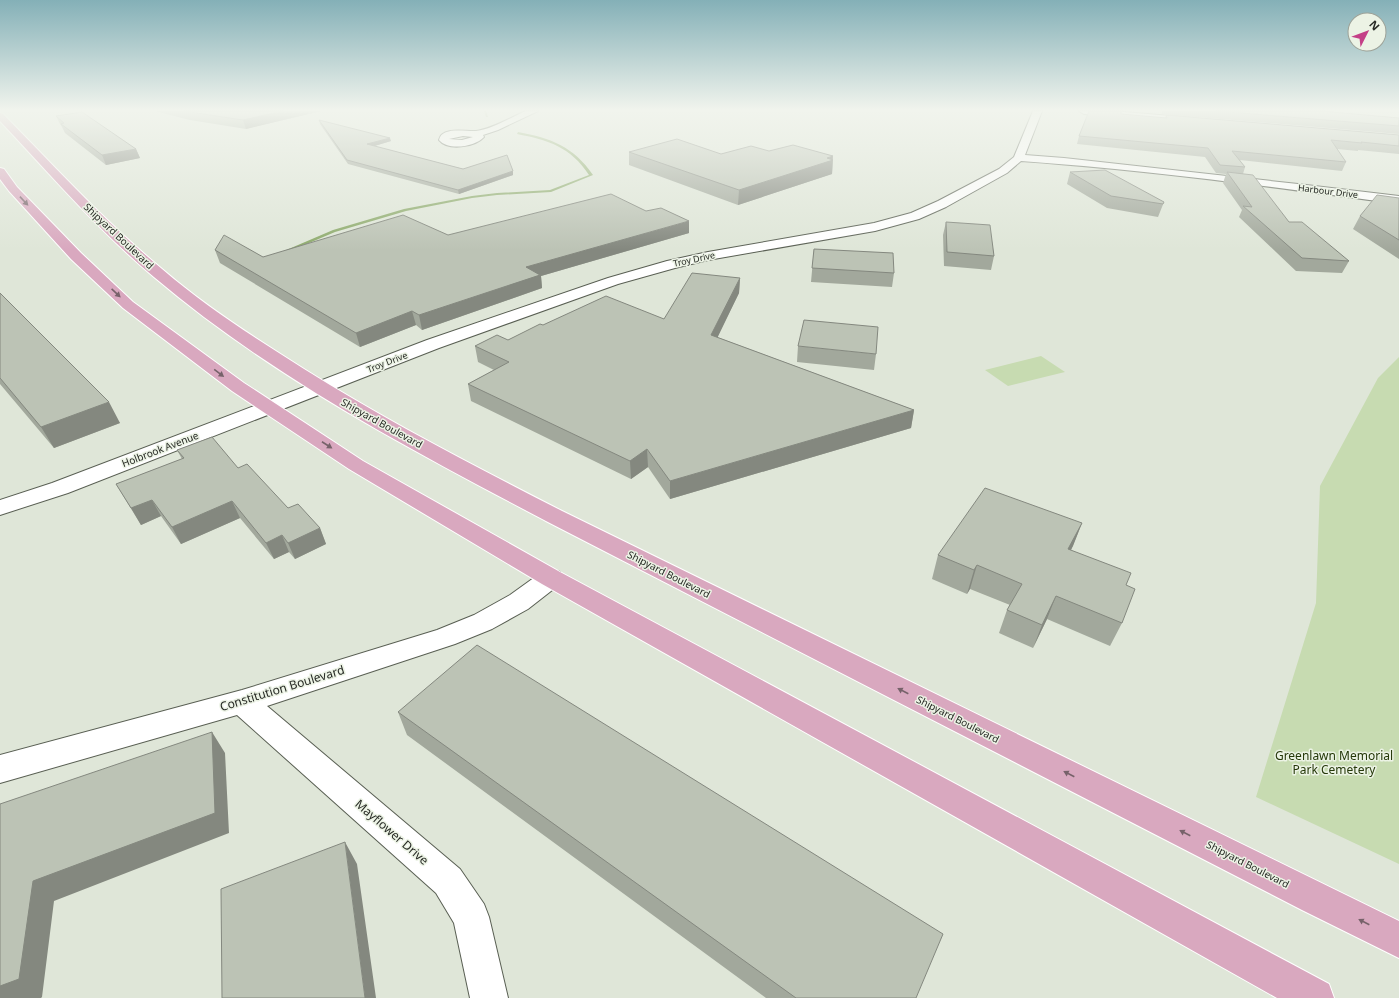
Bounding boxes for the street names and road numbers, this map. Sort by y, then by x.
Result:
street label: Harbour Drive [1297,181,1359,201]
street label: Shipyard Boulevard [81,200,157,272]
street label: Troy Drive [672,248,716,270]
street label: Troy Drive [365,348,409,376]
street label: Shipyard Boulevard [339,395,425,451]
street label: Holbrook Avenue [120,428,201,470]
street label: Shipyard Boulevard [625,547,713,601]
street label: Constitution Boulevard [218,661,346,715]
street label: Shipyard Boulevard [914,692,1002,746]
street label: Mayflower Drive [352,795,432,869]
street label: Shipyard Boulevard [1204,837,1292,891]

